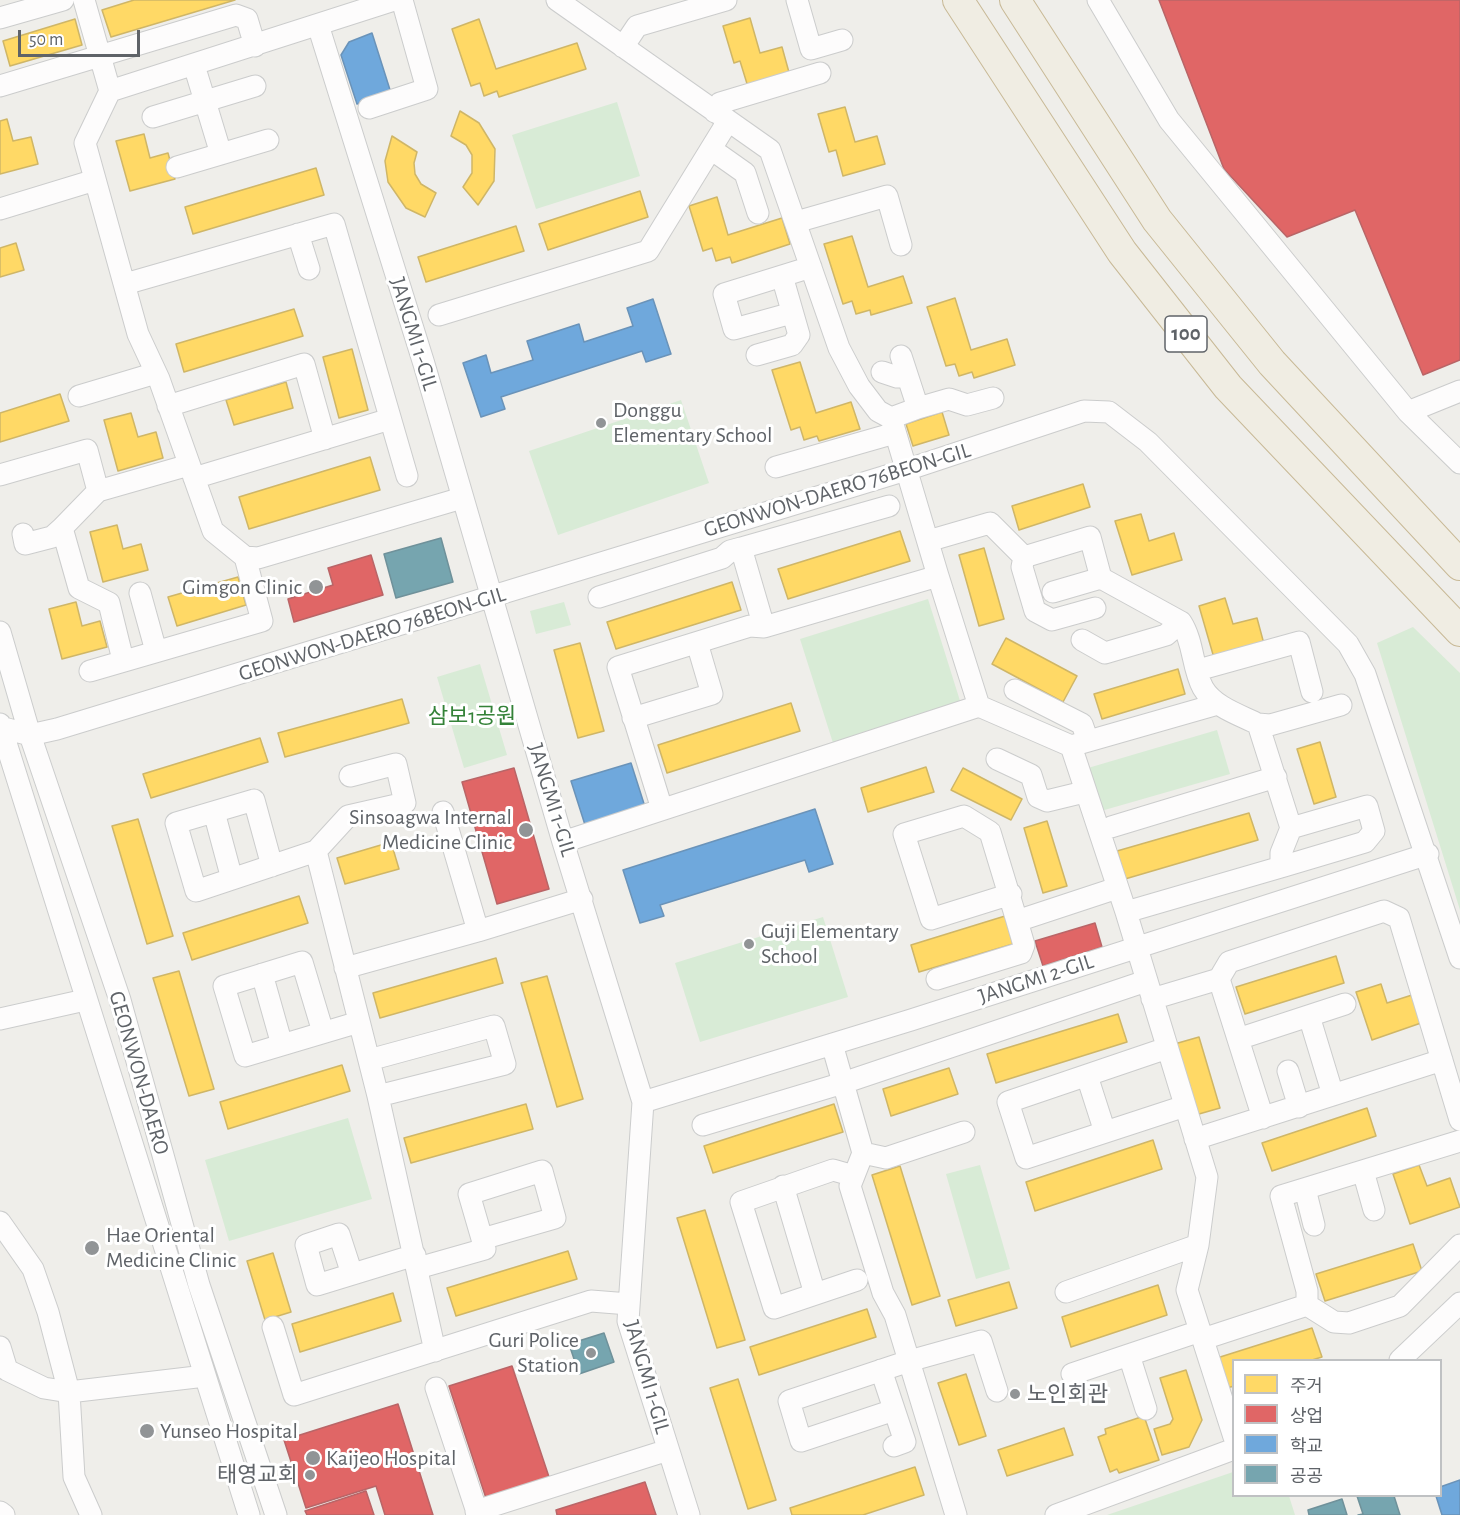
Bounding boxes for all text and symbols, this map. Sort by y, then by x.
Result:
scale bar [21,18,142,56]
text: 50 m [29,31,63,49]
street label: JANGMI 1-GIL [384,274,444,394]
road number: 100 [1165,316,1207,352]
place label: Donggu Elementary School [613,397,772,448]
marker: Donggu Elementary School [594,416,608,430]
street label: GEONWON-DAERO 76BEON-GIL [700,437,974,543]
place label: Gimgon Clinic [182,574,302,600]
marker: Gimgon Clinic [307,578,325,596]
street label: GEONWON-DAERO 76BEON-GIL [235,581,509,687]
park label: 삼보1공원 [428,703,516,729]
street label: JANGMI 1-GIL [522,740,582,860]
place label: Sinsoagwa Internal Medicine Clinic [349,804,512,855]
marker: Sinsoagwa Internal Medicine Clinic [517,821,535,839]
place label: Guji Elementary School [761,918,899,969]
marker: Guji Elementary School [742,937,756,951]
street label: JANGMI 2-GIL [975,948,1097,1010]
street label: GEONWON-DAERO [103,988,175,1158]
place label: Hae Oriental Medicine Clinic [106,1222,236,1274]
marker: Hae Oriental Medicine Clinic [83,1239,101,1257]
street label: JANGMI 1-GIL [618,1317,676,1437]
place label: Guri Police Station [488,1327,579,1378]
marker: Guri Police Station [584,1346,598,1360]
legend [1232,1359,1442,1497]
text: 주거 [1290,1378,1323,1396]
place label: 노인회관 [1027,1381,1108,1407]
marker: 노인회관 [1008,1387,1022,1401]
text: 상업 [1290,1408,1323,1426]
place label: Yunseo Hospital [160,1418,298,1444]
marker: Yunseo Hospital [138,1422,156,1440]
text: 학교 [1290,1438,1323,1456]
place label: Kaijeo Hospital [326,1445,456,1471]
marker: Kaijeo Hospital [304,1449,322,1467]
place label: 태영교회 [217,1462,298,1488]
marker: 태영교회 [303,1468,317,1482]
text: 공공 [1290,1468,1323,1486]

